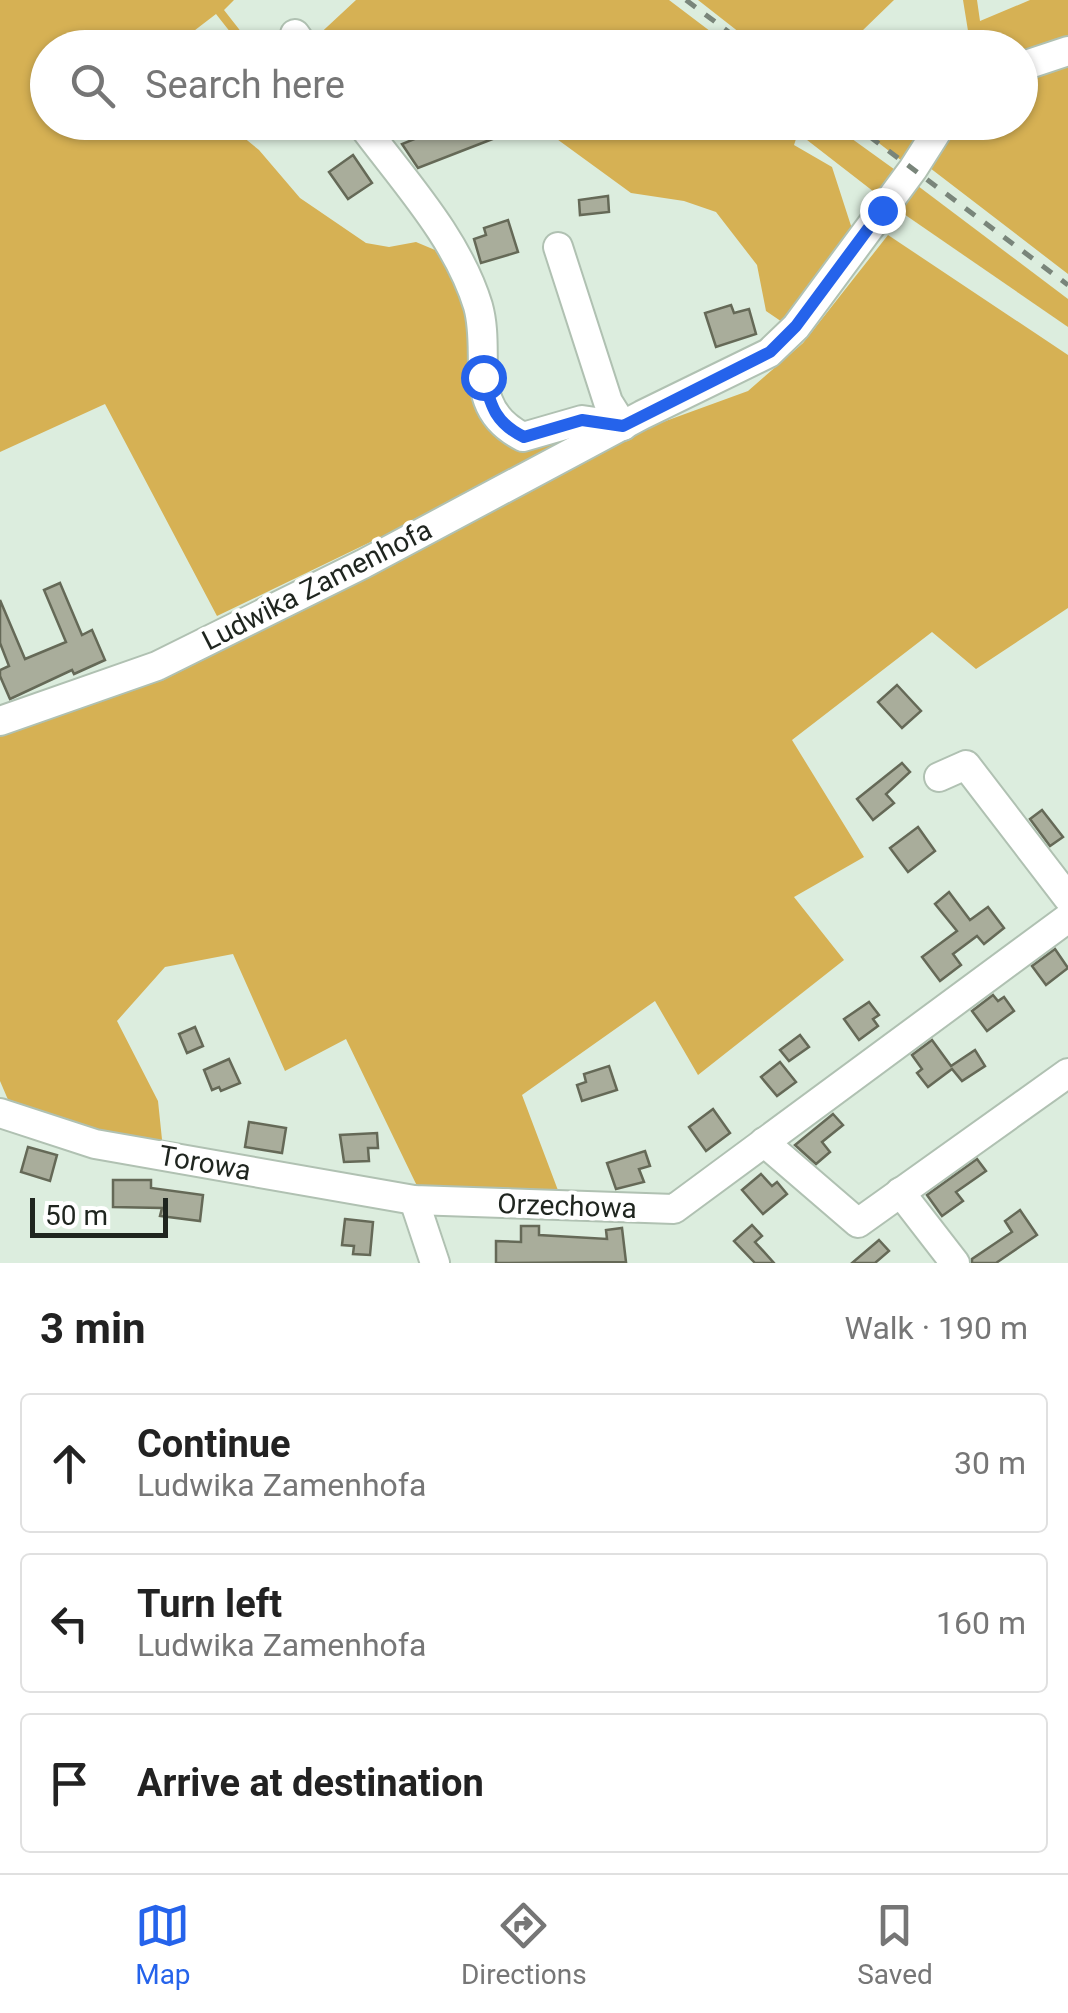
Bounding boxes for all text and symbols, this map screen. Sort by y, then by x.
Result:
search box [30,30,1038,140]
icon: search [65,58,120,113]
text: Search here [145,63,345,107]
route end [860,188,906,234]
route start [461,355,507,401]
street label: Ludwika Zamenhofa [197,513,437,657]
street label: Torowa [156,1139,254,1187]
street label: Orzechowa [497,1187,637,1225]
scale bar [30,1193,168,1238]
text: 50 m [45,1199,108,1232]
text: 3 min [40,1304,146,1353]
text: Walk · 190 m [845,1309,1028,1347]
text: Continue [137,1422,291,1466]
icon: ahead [42,1436,97,1491]
text: 30 m [954,1444,1026,1482]
text: Ludwika Zamenhofa [137,1466,426,1504]
text: Turn left [137,1582,282,1626]
icon: left [42,1596,97,1651]
text: 160 m [936,1604,1026,1642]
text: Ludwika Zamenhofa [137,1626,426,1664]
icon: arrive [42,1756,97,1811]
text: Arrive at destination [137,1761,484,1805]
tab: Map [135,1898,191,1991]
tab: Directions [461,1898,587,1991]
tab: Saved [857,1898,933,1991]

